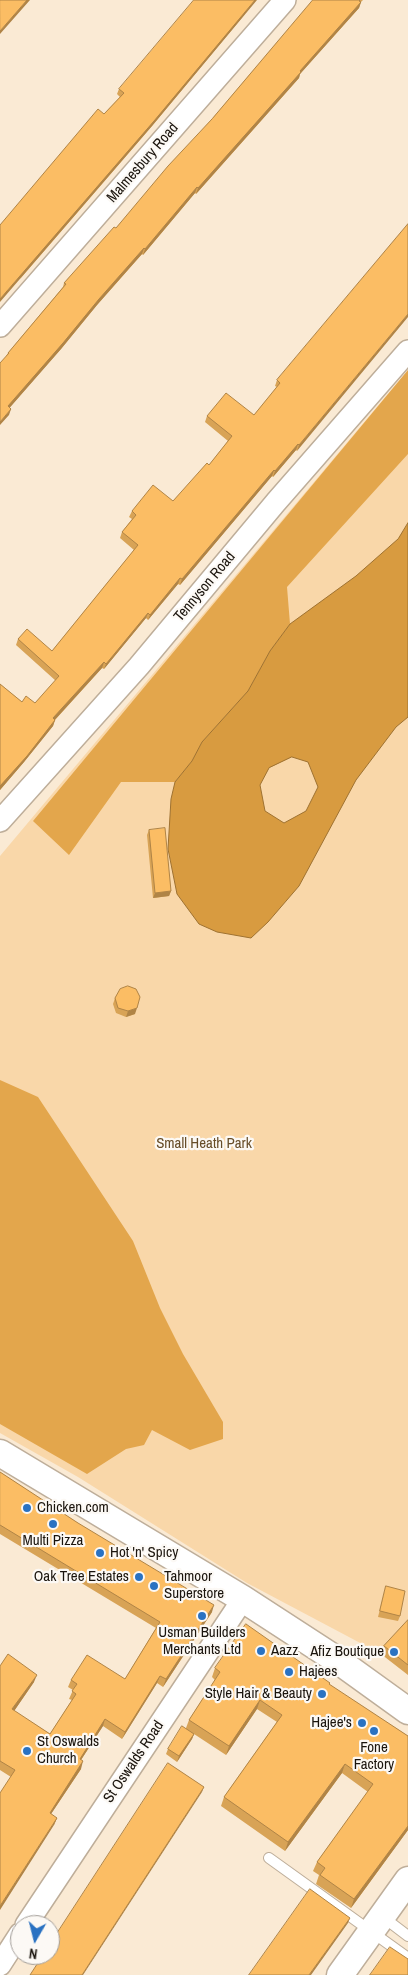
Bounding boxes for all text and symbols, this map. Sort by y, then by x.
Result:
street label: Malmesbury Road [103,119,183,207]
street label: Tennyson Road [171,548,239,626]
park label: Small Heath Park [156,1135,252,1153]
place label: Chicken.com [37,1499,109,1517]
marker: Chicken.com [21,1502,33,1514]
marker: Multi Pizza [47,1518,59,1530]
place label: Multi Pizza [23,1532,83,1550]
place label: Hot 'n' Spicy [110,1544,178,1562]
marker: Hot 'n' Spicy [94,1547,106,1559]
place label: Oak Tree Estates [34,1568,129,1586]
place label: Tahmoor Superstore [164,1568,224,1603]
marker: Oak Tree Estates [133,1571,145,1583]
marker: Tahmoor Superstore [148,1580,160,1592]
marker: Usman Builders Merchants Ltd [196,1610,208,1622]
place label: Usman Builders Merchants Ltd [158,1624,246,1659]
place label: Aazz [271,1642,298,1660]
place label: Afiz Boutique [310,1643,384,1661]
marker: Aazz [255,1645,267,1657]
marker: Afiz Boutique [388,1646,400,1658]
place label: Hajees [299,1663,337,1681]
marker: Hajees [283,1666,295,1678]
place label: Style Hair & Beauty [205,1685,312,1703]
marker: Style Hair & Beauty [316,1688,328,1700]
place label: Hajee's [311,1714,352,1732]
marker: Hajee's [356,1717,368,1729]
street label: St Oswalds Road [100,1718,168,1806]
marker: Fone Factory [368,1725,380,1737]
place label: St Oswalds Church [37,1733,99,1768]
place label: Fone Factory [354,1739,394,1774]
marker: St Oswalds Church [21,1745,33,1757]
north arrow [10,1915,60,1965]
text: N [28,1944,38,1963]

